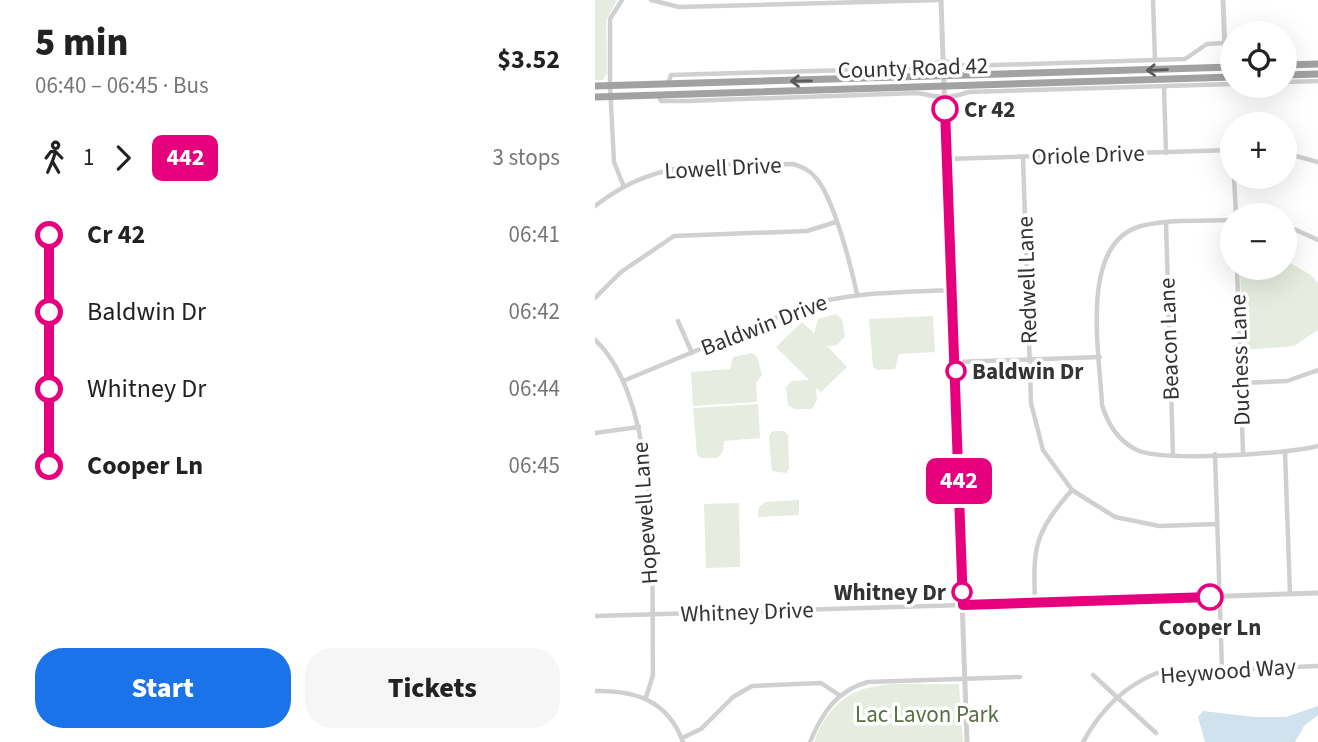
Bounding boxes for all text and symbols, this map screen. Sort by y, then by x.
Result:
text: 5 min [35,16,128,70]
map controls [1220,21,1297,280]
button: locate [1220,21,1297,98]
text: $3.52 [497,41,560,78]
street label: County Road 42 [837,49,989,87]
one-way arrow [1146,63,1169,77]
text: 06:40 – 06:45 · Bus [35,69,209,102]
one-way arrow [790,74,813,87]
place label: Cr 42 [964,93,1015,126]
marker: Cr 42 [932,96,958,122]
button: + [1220,112,1297,189]
street label: Oriole Drive [1031,137,1145,173]
icon: walk [35,139,73,177]
icon: forward [104,139,142,177]
text: 442 [166,140,204,175]
text: 1 [83,141,94,174]
text: 3 stops [493,141,560,174]
street label: Lowell Drive [664,148,782,188]
button: − [1220,203,1297,280]
street label: Redwell Lane [1008,215,1046,345]
text: Cr 42 [87,216,145,253]
text: 06:41 [509,218,560,251]
street label: Beacon Lane [1150,277,1188,401]
street label: Baldwin Drive [696,286,832,364]
text: Baldwin Dr [87,293,206,330]
street label: Duchess Lane [1221,294,1259,426]
text: 06:42 [509,295,560,328]
place label: Baldwin Dr [972,355,1084,388]
marker: Baldwin Dr [946,361,966,381]
text: Whitney Dr [87,370,206,407]
text: 06:44 [509,372,560,405]
street label: Hopewell Lane [624,441,666,585]
text: Cooper Ln [87,447,203,484]
text: 06:45 [509,449,560,482]
line badge: 442 [919,458,999,504]
text: 442 [940,463,978,498]
place label: Whitney Dr [834,576,947,609]
marker: Whitney Dr [952,582,972,602]
marker: Cooper Ln [1197,584,1223,610]
street label: Whitney Drive [680,593,814,631]
place label: Cooper Ln [1159,611,1261,644]
button: Start [35,648,291,728]
button: Tickets [305,648,560,728]
street label: Heywood Way [1159,650,1297,692]
park label: Lac Lavon Park [855,698,1000,731]

